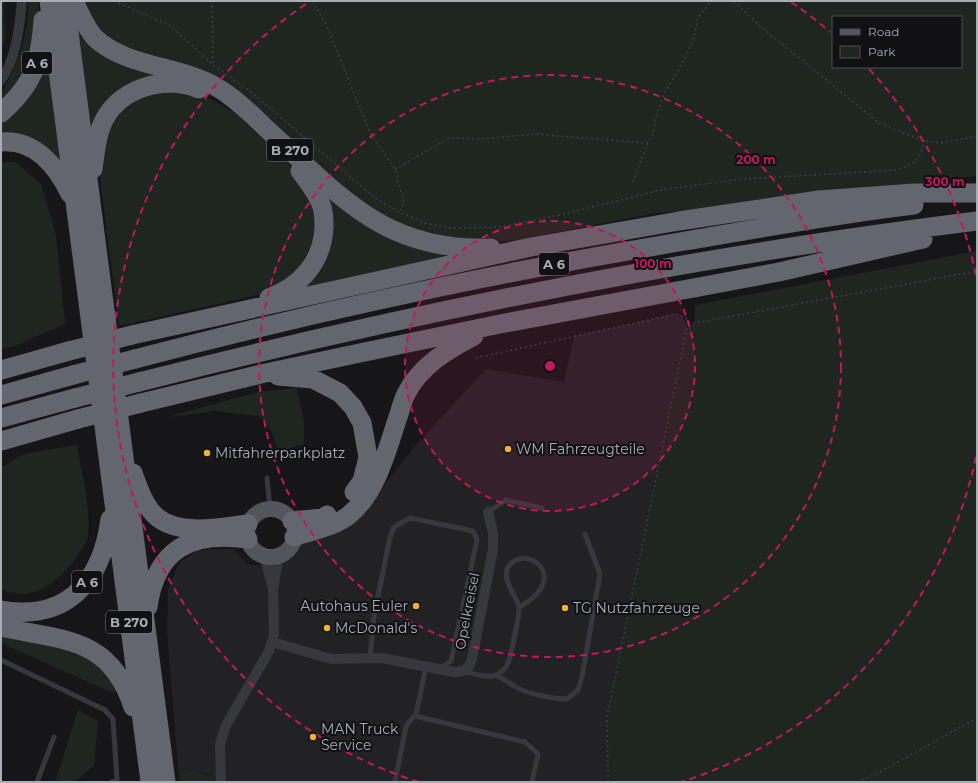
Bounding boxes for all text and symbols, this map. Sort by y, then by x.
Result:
legend [832,16,962,68]
text: Road [868,24,899,39]
text: Park [868,44,896,59]
road number: A 6 [22,52,52,74]
road number: B 270 [267,139,313,161]
text: 200 m [736,152,776,167]
text: 300 m [924,174,965,189]
road number: A 6 [539,253,569,275]
text: 100 m [635,256,671,271]
centre of rings [543,359,557,373]
place label: WM Fahrzeugteile [516,440,645,458]
place label: Mitfahrerparkplatz [215,444,345,462]
marker: WM Fahrzeugteile [503,444,513,454]
marker: Mitfahrerparkplatz [202,448,212,458]
road number: A 6 [72,571,102,593]
street label: Opelkreisel [451,571,483,651]
place label: Autohaus Euler [300,597,408,615]
place label: TG Nutzfahrzeuge [573,599,700,617]
marker: Autohaus Euler [411,601,421,611]
marker: TG Nutzfahrzeuge [560,603,570,613]
road number: B 270 [106,611,152,633]
place label: McDonald's [335,619,417,637]
marker: McDonald's [322,623,332,633]
place label: MAN Truck Service [321,720,399,754]
marker: MAN Truck Service [308,732,318,742]

